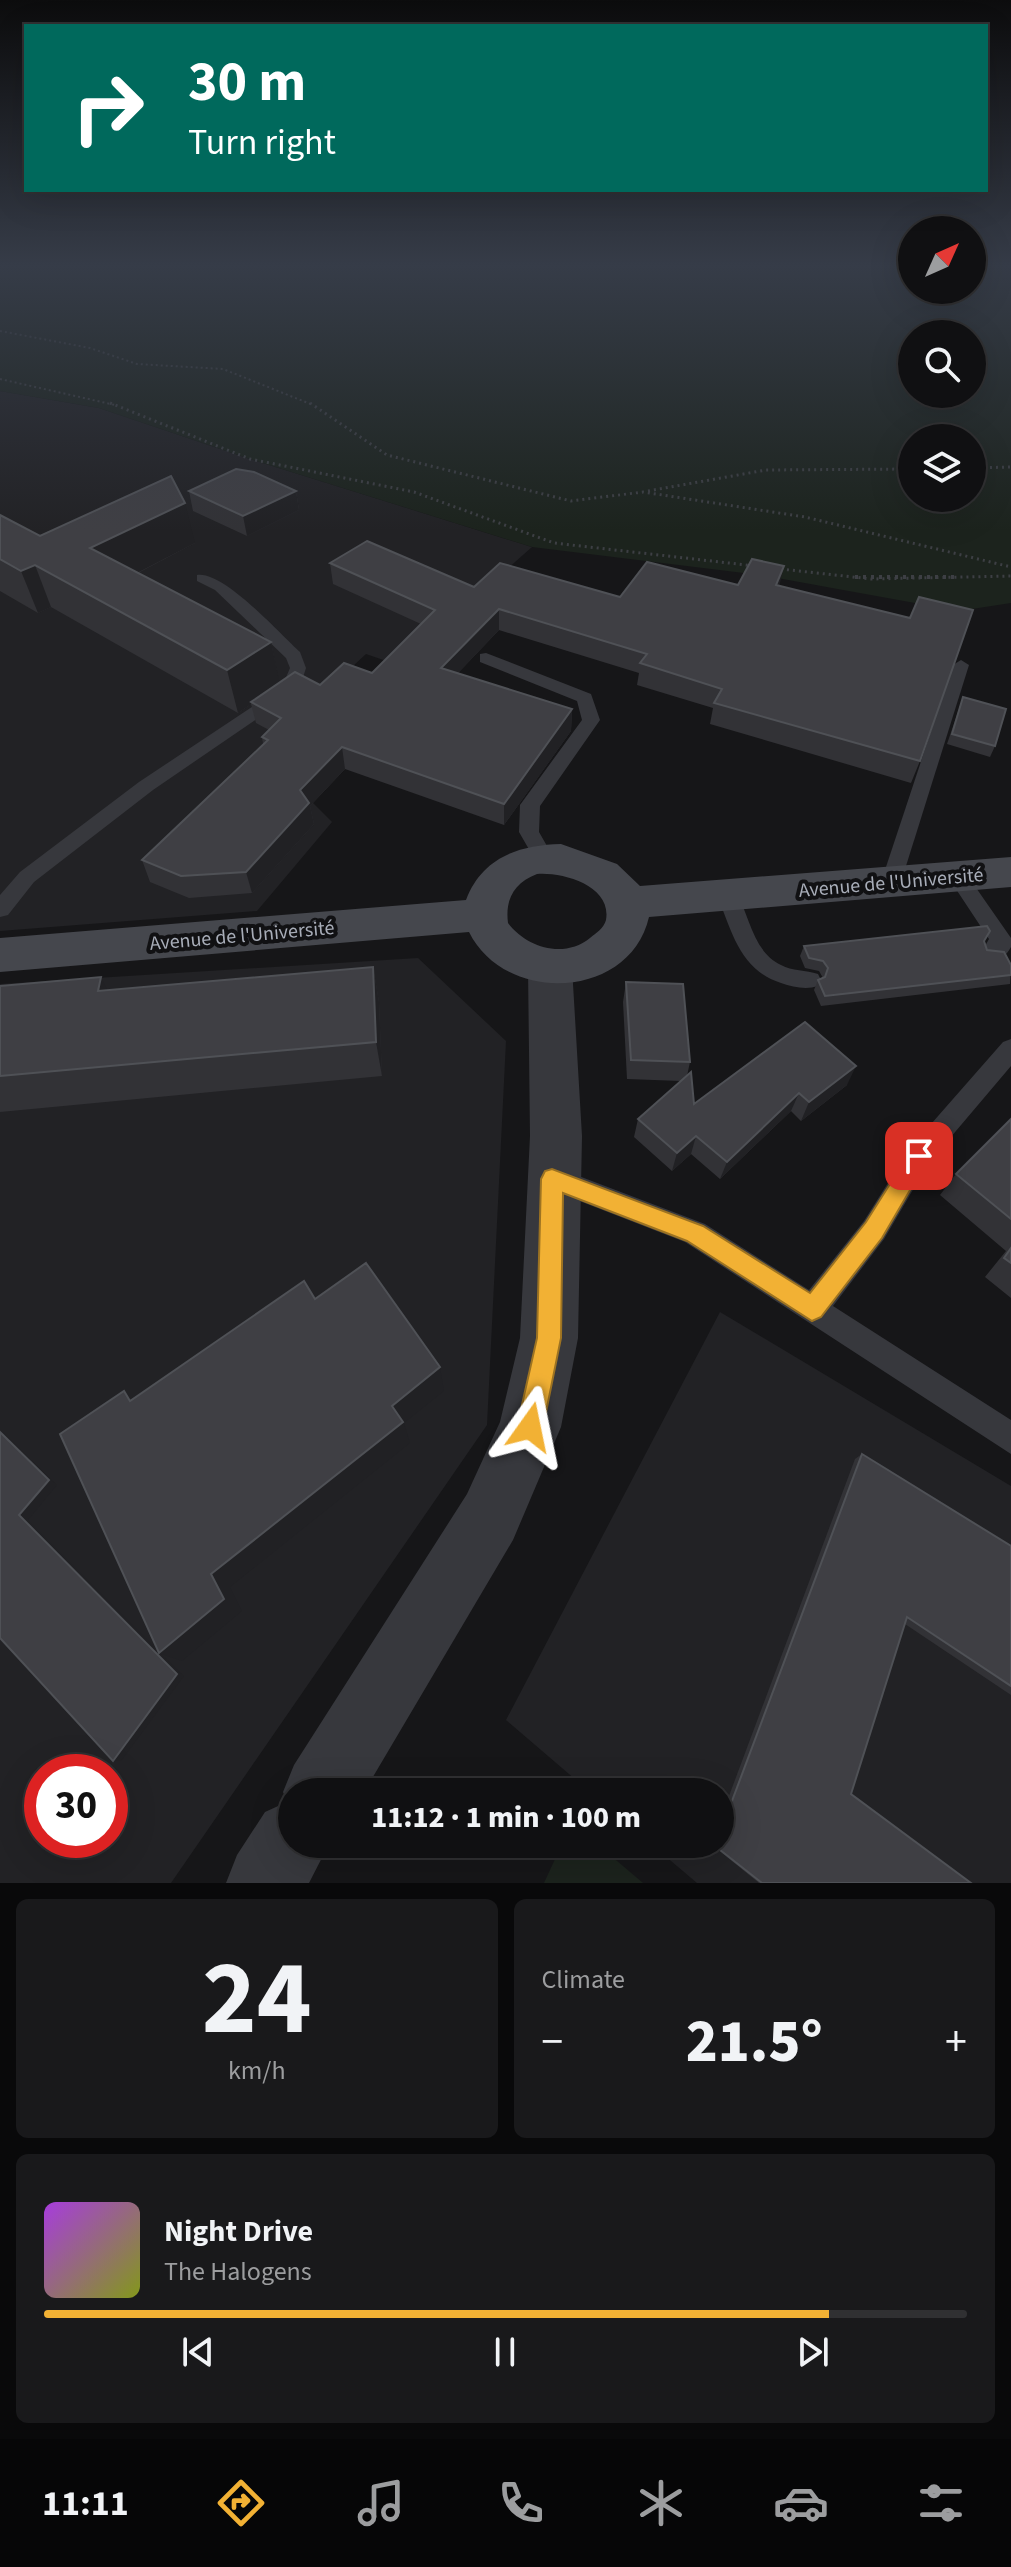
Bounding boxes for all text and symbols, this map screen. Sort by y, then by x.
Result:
text: 30 m [188,43,306,122]
icon: right [56,56,160,160]
text: Turn right [188,117,336,168]
north arrow [898,216,986,304]
map controls [898,216,986,512]
button: search [898,320,986,408]
button: layers [898,424,986,512]
street label: Avenue de l'Université [798,861,985,905]
street label: Avenue de l'Université [149,914,336,958]
pin [885,1122,953,1190]
icon: arrive [897,1134,941,1178]
position arrow [488,1385,572,1469]
speed limit sign: 30 [24,1754,128,1858]
text: 11:12 · 1 min · 100 m [371,1796,641,1839]
text: 24 [202,1926,312,2074]
text: Climate [542,1961,625,1998]
text: 21.5° [686,2000,823,2085]
text: − [542,2011,563,2074]
text: + [945,2011,967,2074]
text: km/h [228,2052,286,2089]
text: Night Drive [164,2210,313,2253]
text: The Halogens [164,2253,312,2290]
icon: previous [176,2330,220,2374]
icon: pause [483,2330,527,2374]
icon: next [791,2330,835,2374]
icon: directions [213,2475,269,2531]
icon: music [353,2475,409,2531]
icon: phone [493,2475,549,2531]
icon: climate [633,2475,689,2531]
icon: car [773,2475,829,2531]
icon: filters [913,2475,969,2531]
text: 11:11 [42,2478,129,2529]

